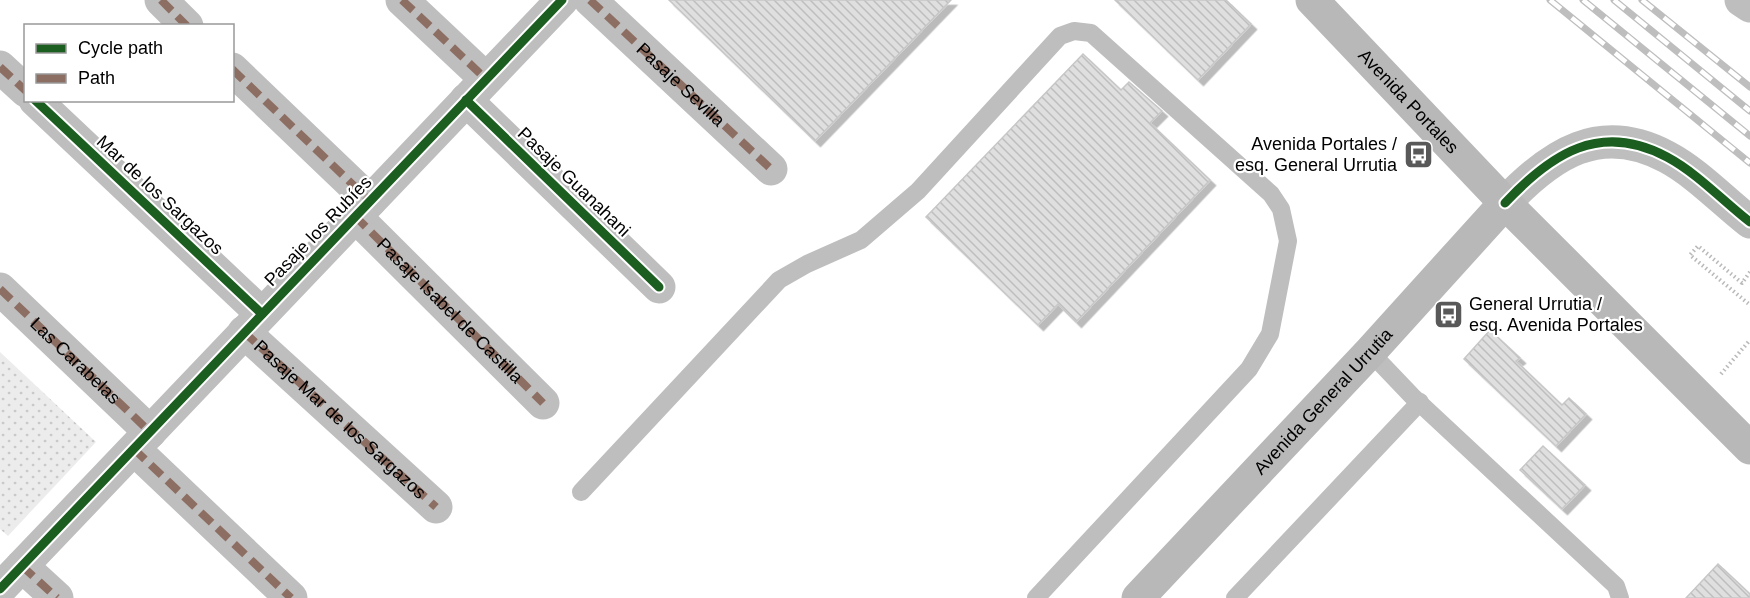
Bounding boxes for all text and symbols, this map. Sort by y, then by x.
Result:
legend [24,24,234,102]
text: Cycle path [78,38,163,58]
street label: Pasaje Sevilla [632,39,730,131]
street label: Avenida Portales [1354,45,1463,158]
text: Path [78,68,115,88]
street label: Pasaje Guanahani [514,123,634,241]
street label: Mar de los Sargazos [93,131,227,259]
place label: Avenida Portales / esq. General Urrutia [1235,134,1398,175]
bus stop icon: Avenida Portales / esq. General Urrutia [1402,138,1434,170]
street label: Pasaje los Rubíes [260,172,376,290]
street label: Pasaje Isabel de Castilla [373,234,528,388]
place label: General Urrutia / esq. Avenida Portales [1469,294,1643,335]
bus stop icon: General Urrutia / esq. Avenida Portales [1432,298,1464,330]
street label: Las Carabelas [26,313,124,408]
street label: Avenida General Urrutia [1250,324,1397,479]
street label: Pasaje Mar de los Sargazos [250,336,430,503]

